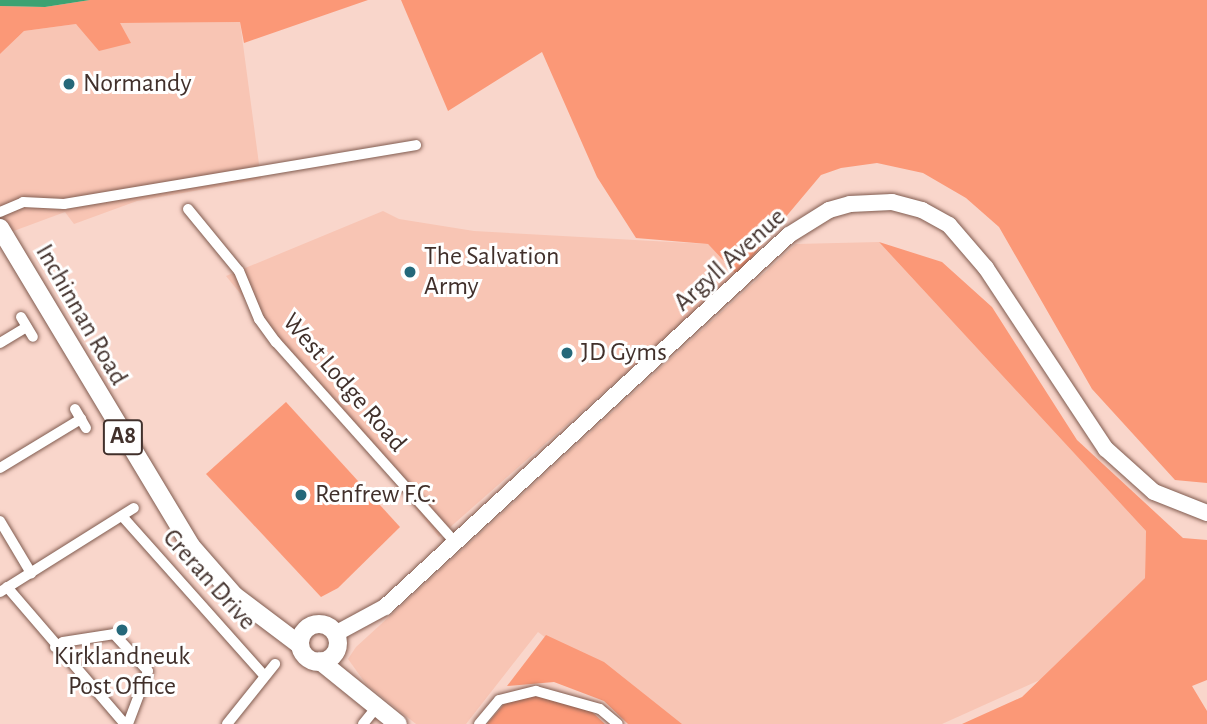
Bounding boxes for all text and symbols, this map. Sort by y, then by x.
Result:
place label: Normandy [83,68,192,100]
marker: Normandy [61,76,77,92]
street label: Argyll Avenue [668,202,792,318]
street label: Inchinnan Road [28,239,134,391]
place label: The Salvation Army [424,241,560,302]
marker: The Salvation Army [402,264,418,280]
street label: West Lodge Road [275,307,413,459]
place label: JD Gyms [581,337,667,369]
marker: JD Gyms [559,345,575,361]
road number: A8 [102,416,144,458]
place label: Renfrew F.C. [315,479,437,511]
marker: Renfrew F.C. [293,487,309,503]
street label: Creran Drive [156,523,262,637]
marker: Kirklandneuk Post Office [114,622,130,638]
place label: Kirklandneuk Post Office [54,641,190,702]

